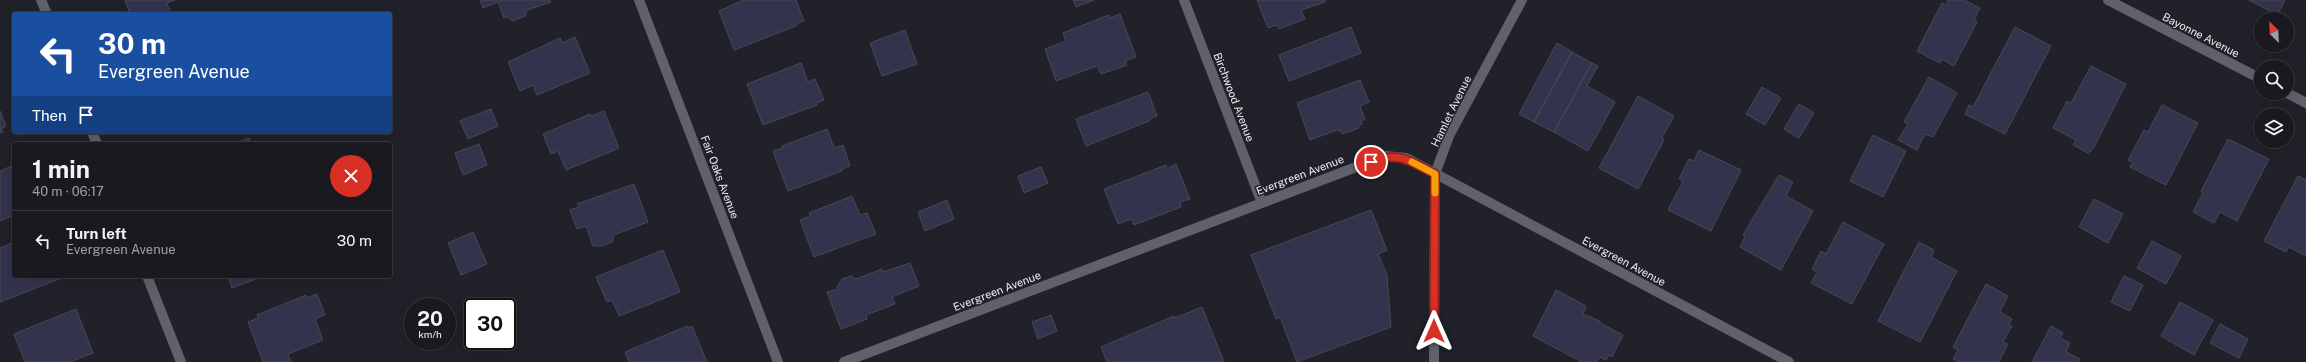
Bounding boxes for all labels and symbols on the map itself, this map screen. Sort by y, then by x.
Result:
street label: Bayonne Avenue [2161,10,2241,60]
north arrow [2254,12,2294,52]
street label: Birchwood Avenue [1211,51,1257,143]
street label: Hamlet Avenue [1429,73,1473,149]
street label: Fair Oaks Avenue [699,134,741,220]
pin [1354,145,1388,179]
street label: Evergreen Avenue [1255,153,1345,197]
street label: Evergreen Avenue [1580,234,1668,288]
street label: Evergreen Avenue [952,269,1042,313]
speed limit sign: 30 [464,298,516,350]
position arrow [1413,310,1455,352]

